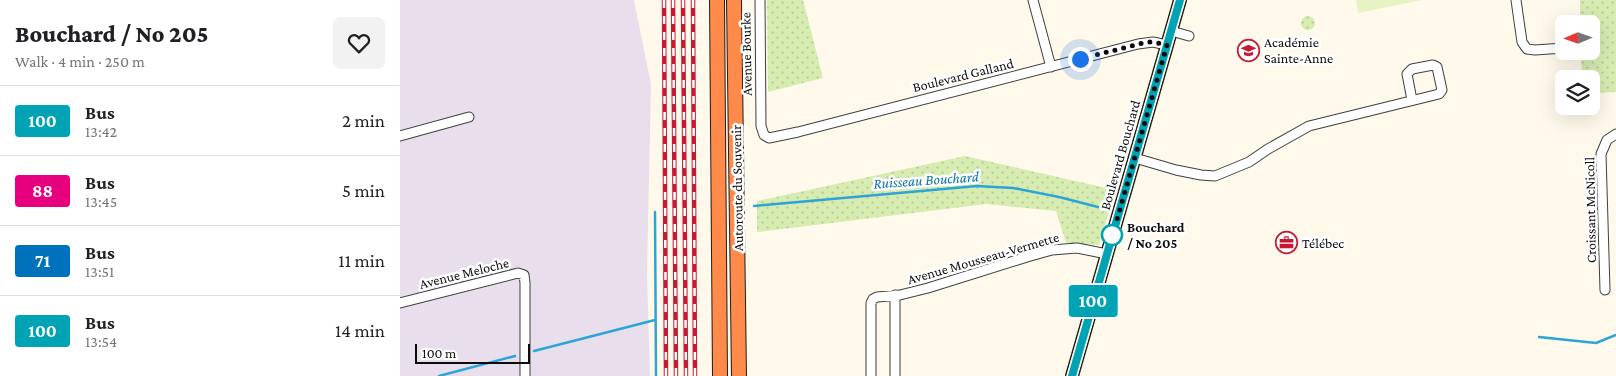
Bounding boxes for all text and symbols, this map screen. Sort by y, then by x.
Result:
street label: Avenue Bourke [737,12,755,96]
north arrow [1555,15,1600,60]
map controls [1555,15,1600,115]
button: heart [333,17,385,69]
text: Bouchard / No 205 [15,20,209,47]
place label: Académie Sainte-Anne [1264,34,1333,66]
school or university icon: Académie Sainte-Anne [1236,38,1260,62]
your location [1068,47,1093,72]
text: Walk · 4 min · 250 m [15,53,145,70]
street label: Boulevard Galland [911,55,1016,95]
button: layers [1555,70,1600,115]
street label: Boulevard Bouchard [1097,98,1143,212]
text: Bus [85,102,115,123]
text: 2 min [342,110,385,131]
text: 100 [28,111,57,131]
text: 13:42 [85,123,117,140]
street label: Autoroute du Souvenir [728,125,746,251]
street label: Croissant McNicoll [1581,156,1599,263]
water label: Ruisseau Bouchard [873,168,980,192]
text: Bus [85,172,115,193]
text: 5 min [342,180,385,201]
text: 88 [32,181,53,201]
text: 13:45 [85,193,117,210]
place label: Bouchard / No 205 [1127,219,1185,251]
marker: Bouchard / No 205 [1101,224,1123,246]
street label: Avenue Mousseau-Vermette [905,229,1061,287]
office icon: Télébec [1274,231,1298,255]
place label: Télébec [1302,235,1344,251]
text: Bus [85,242,115,263]
text: 11 min [338,250,385,271]
text: 71 [35,251,50,271]
street label: Avenue Meloche [418,254,510,292]
text: 13:51 [85,263,114,280]
line badge: 100 [1064,285,1122,317]
text: 100 [1079,291,1107,311]
text: Bus [85,312,115,333]
text: 14 min [335,320,385,341]
text: 100 [28,321,57,341]
text: 13:54 [85,333,117,350]
scale bar [415,341,530,364]
text: 100 m [422,345,456,361]

